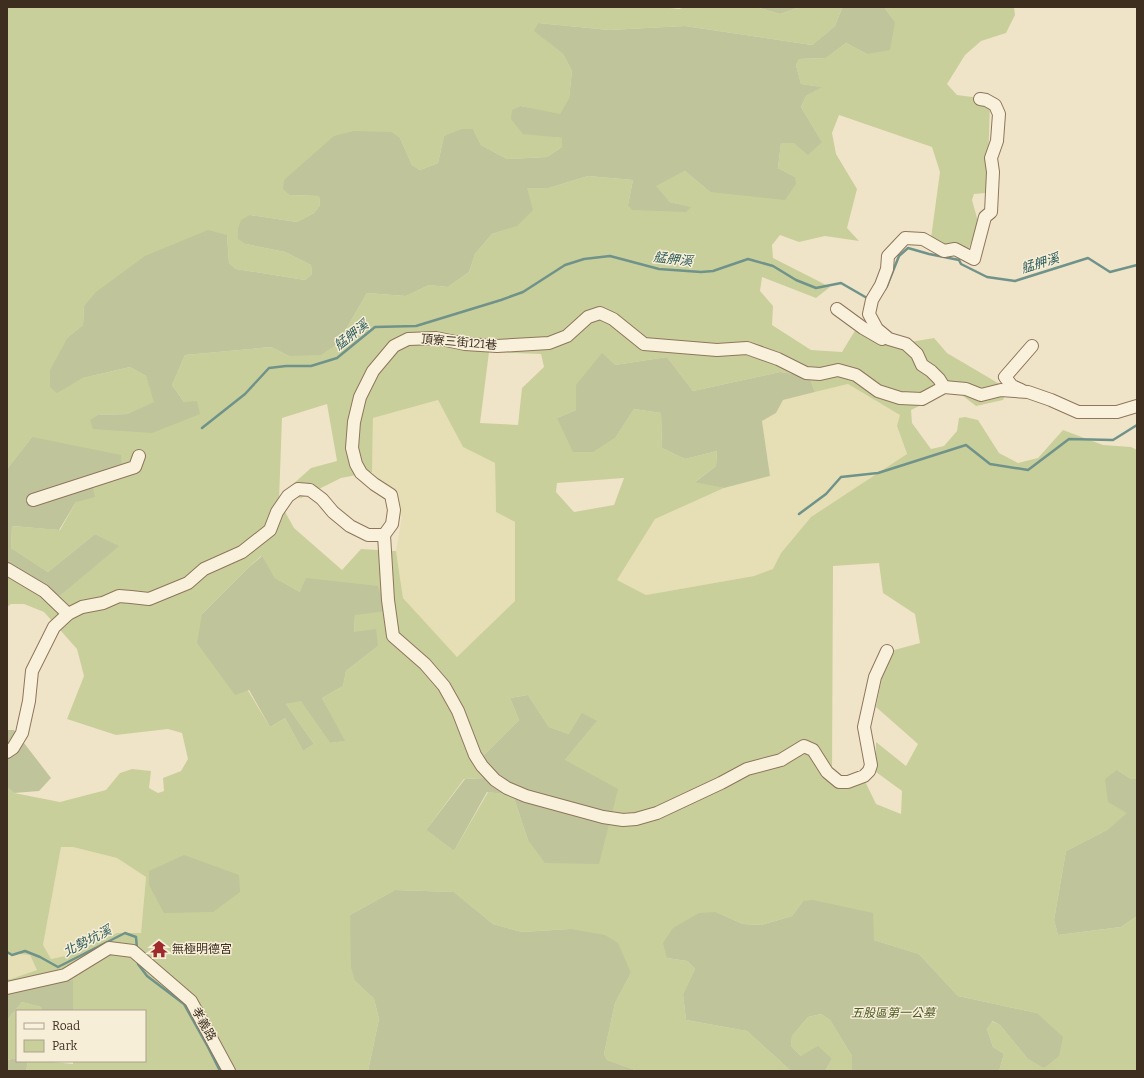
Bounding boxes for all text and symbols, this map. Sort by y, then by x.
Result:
water label: 艋舺溪 [653,249,695,269]
water label: 艋舺溪 [1019,250,1063,276]
water label: 艋舺溪 [331,316,373,353]
street label: 頂寮三街121巷 [420,332,498,352]
water label: 北勢坑溪 [60,922,115,959]
temple icon: 無極明德宮 [149,939,169,959]
place label: 無極明德宮 [172,942,232,956]
street label: 孝義路 [189,1005,219,1043]
park label: 五股區第一公墓 [851,1006,937,1020]
legend [16,1010,146,1062]
text: Road [52,1019,80,1033]
text: Park [52,1039,78,1053]

